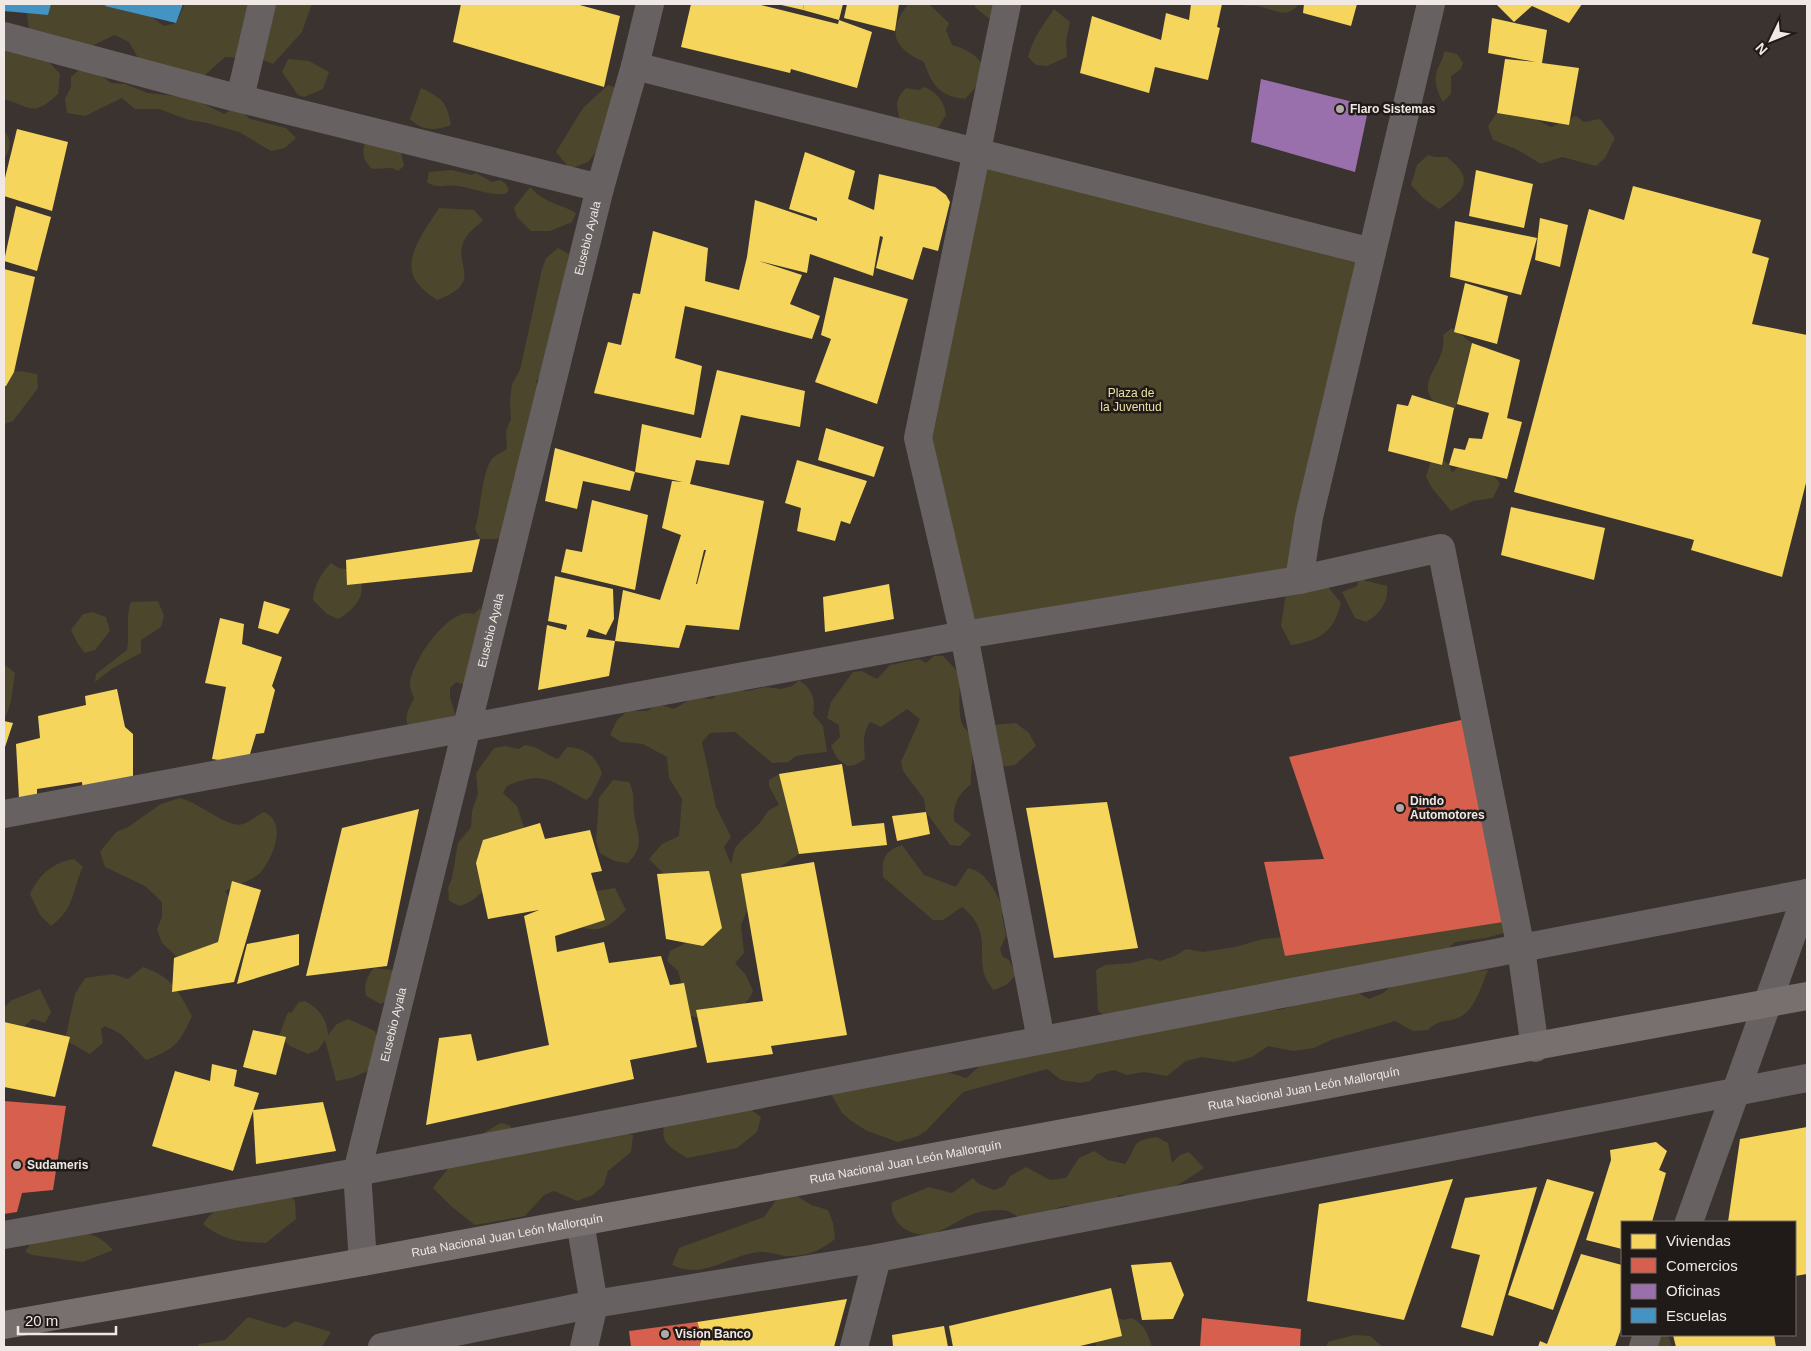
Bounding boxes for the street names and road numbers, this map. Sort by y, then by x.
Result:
street label: Eusebio Ayala [572,199,604,277]
street label: Eusebio Ayala [475,592,507,669]
street label: Eusebio Ayala [377,986,409,1063]
street label: Ruta Nacional Juan León Mallorquín [1207,1064,1401,1113]
street label: Ruta Nacional Juan León Mallorquín [808,1138,1002,1187]
street label: Ruta Nacional Juan León Mallorquín [410,1211,604,1260]

